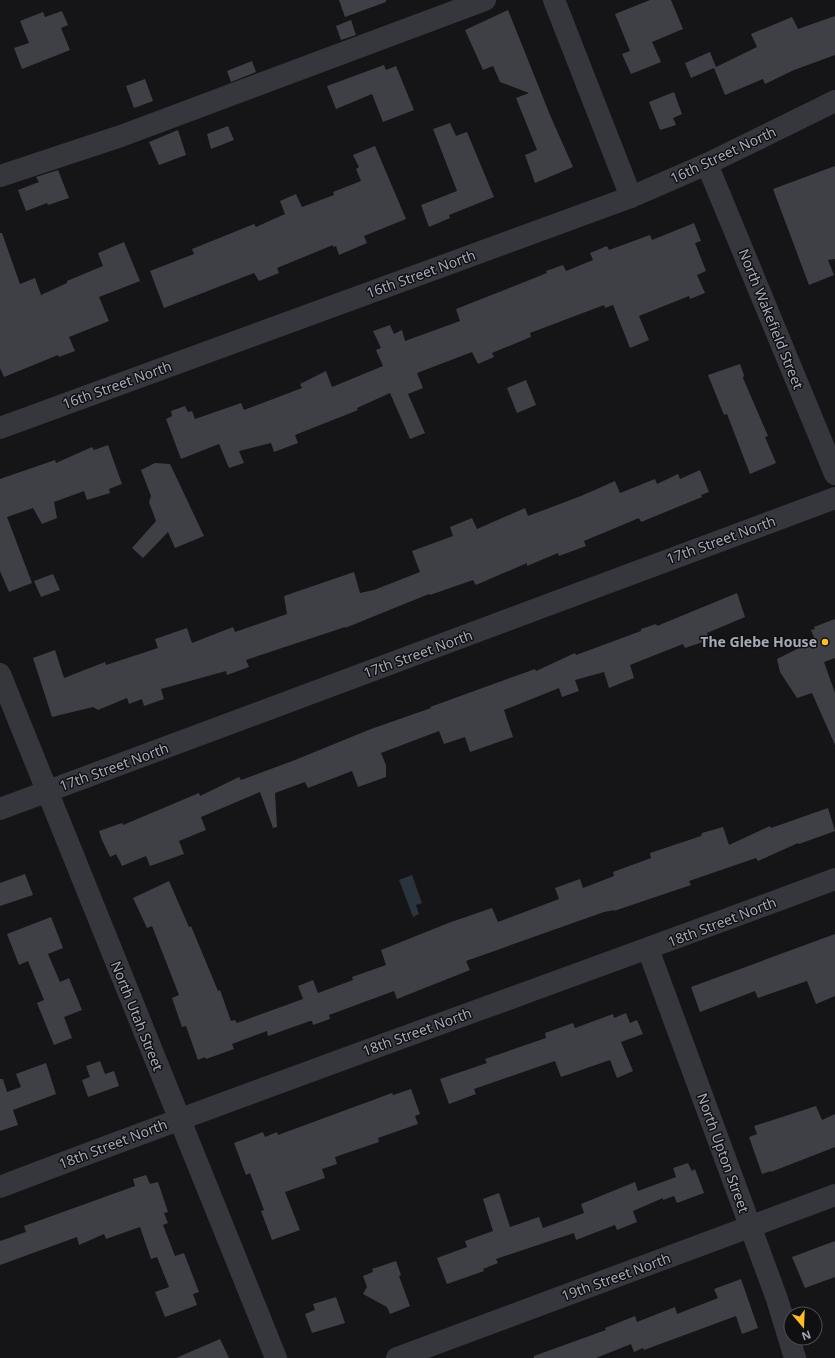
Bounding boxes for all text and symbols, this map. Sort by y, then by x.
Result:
street label: 16th Street North [667,122,779,187]
street label: 16th Street North [364,245,478,302]
street label: North Wakefield Street [735,246,808,392]
street label: 16th Street North [60,356,174,413]
street label: 17th Street North [664,511,778,568]
street label: 17th Street North [361,625,475,682]
place label: The Glebe House [700,632,817,651]
marker: The Glebe House [820,637,830,647]
street label: 17th Street North [57,738,171,795]
street label: 18th Street North [665,892,779,951]
street label: North Utah Street [107,958,168,1074]
street label: 18th Street North [360,1003,474,1060]
street label: North Upton Street [693,1090,754,1215]
street label: 18th Street North [56,1114,170,1173]
street label: 19th Street North [559,1248,673,1305]
north arrow [783,1306,823,1346]
text: N [800,1327,813,1344]

